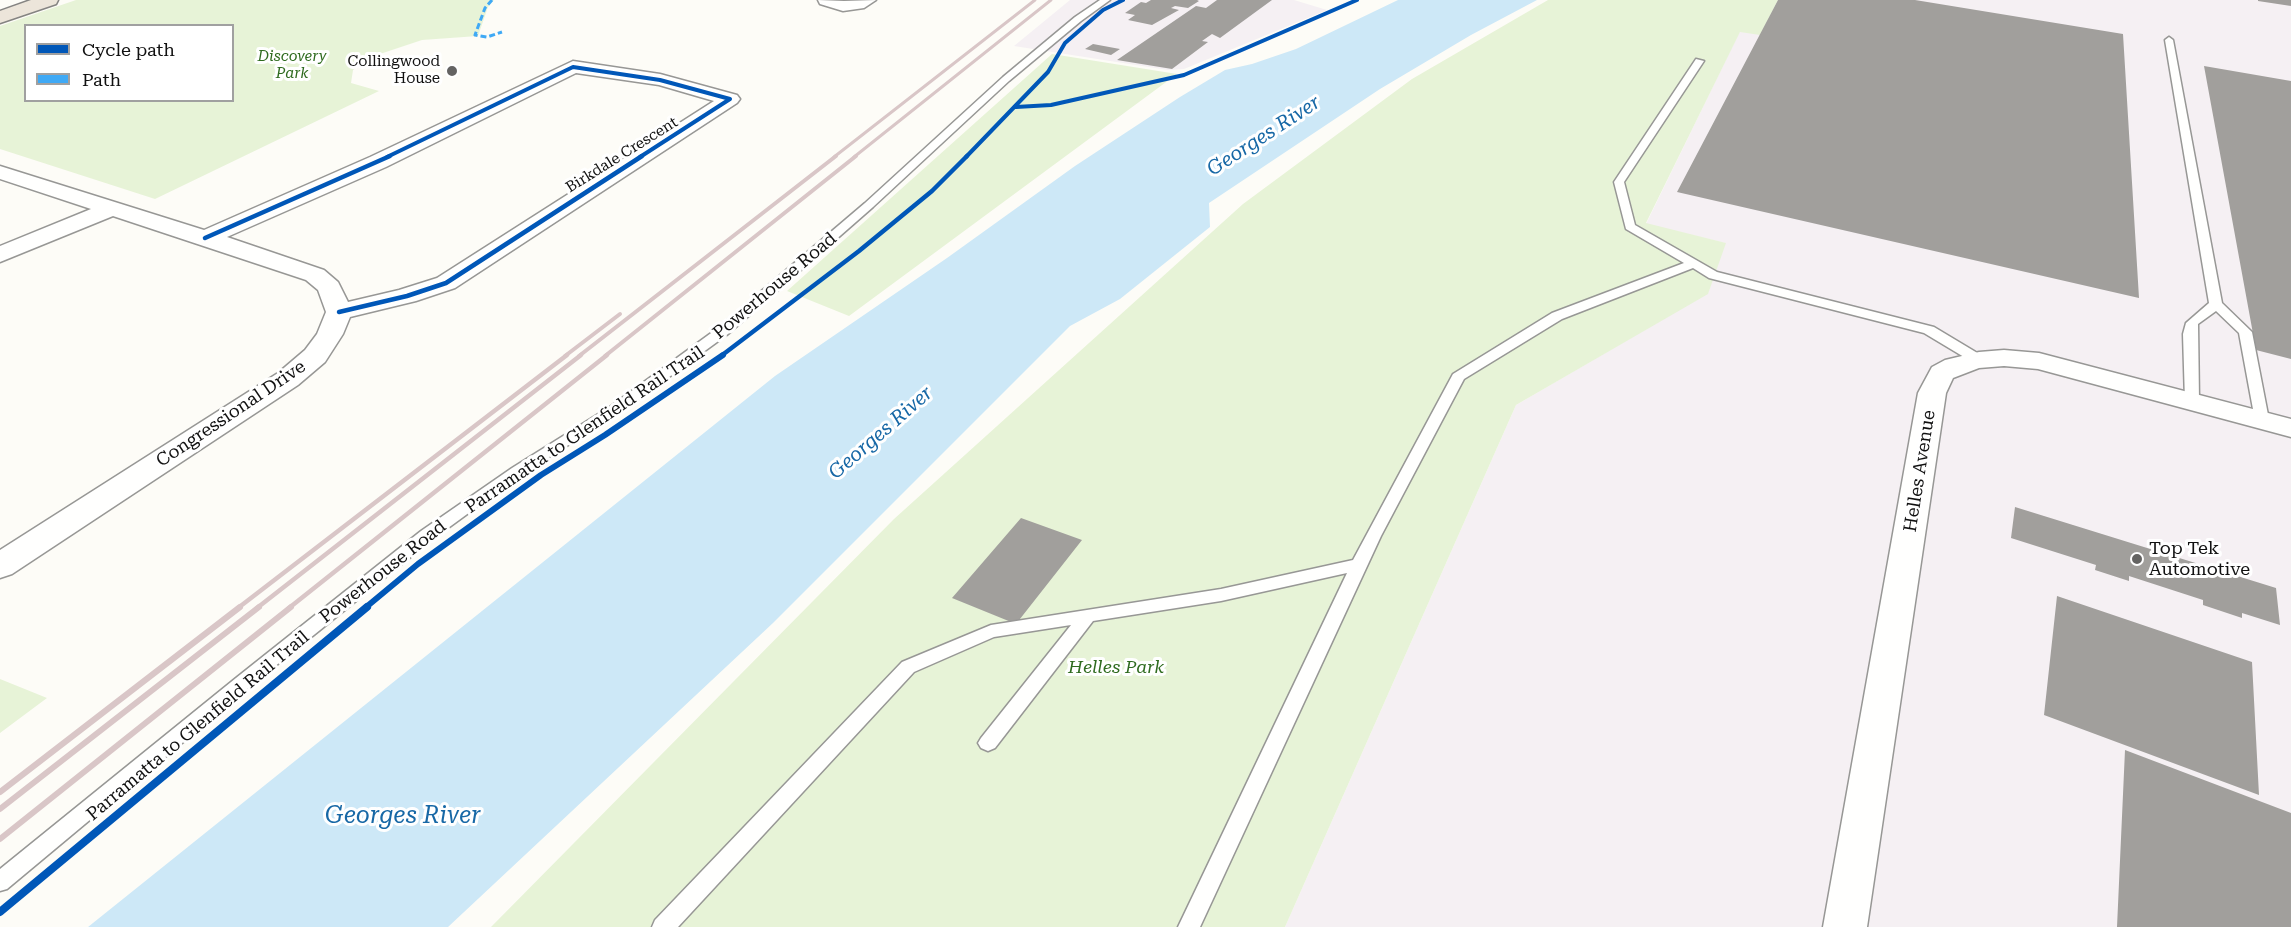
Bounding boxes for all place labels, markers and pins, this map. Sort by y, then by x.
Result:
place label: Collingwood House [347,53,440,88]
marker: Collingwood House [445,64,459,78]
place label: Top Tek Automotive [2149,538,2250,580]
marker: Top Tek Automotive [2130,552,2144,566]

